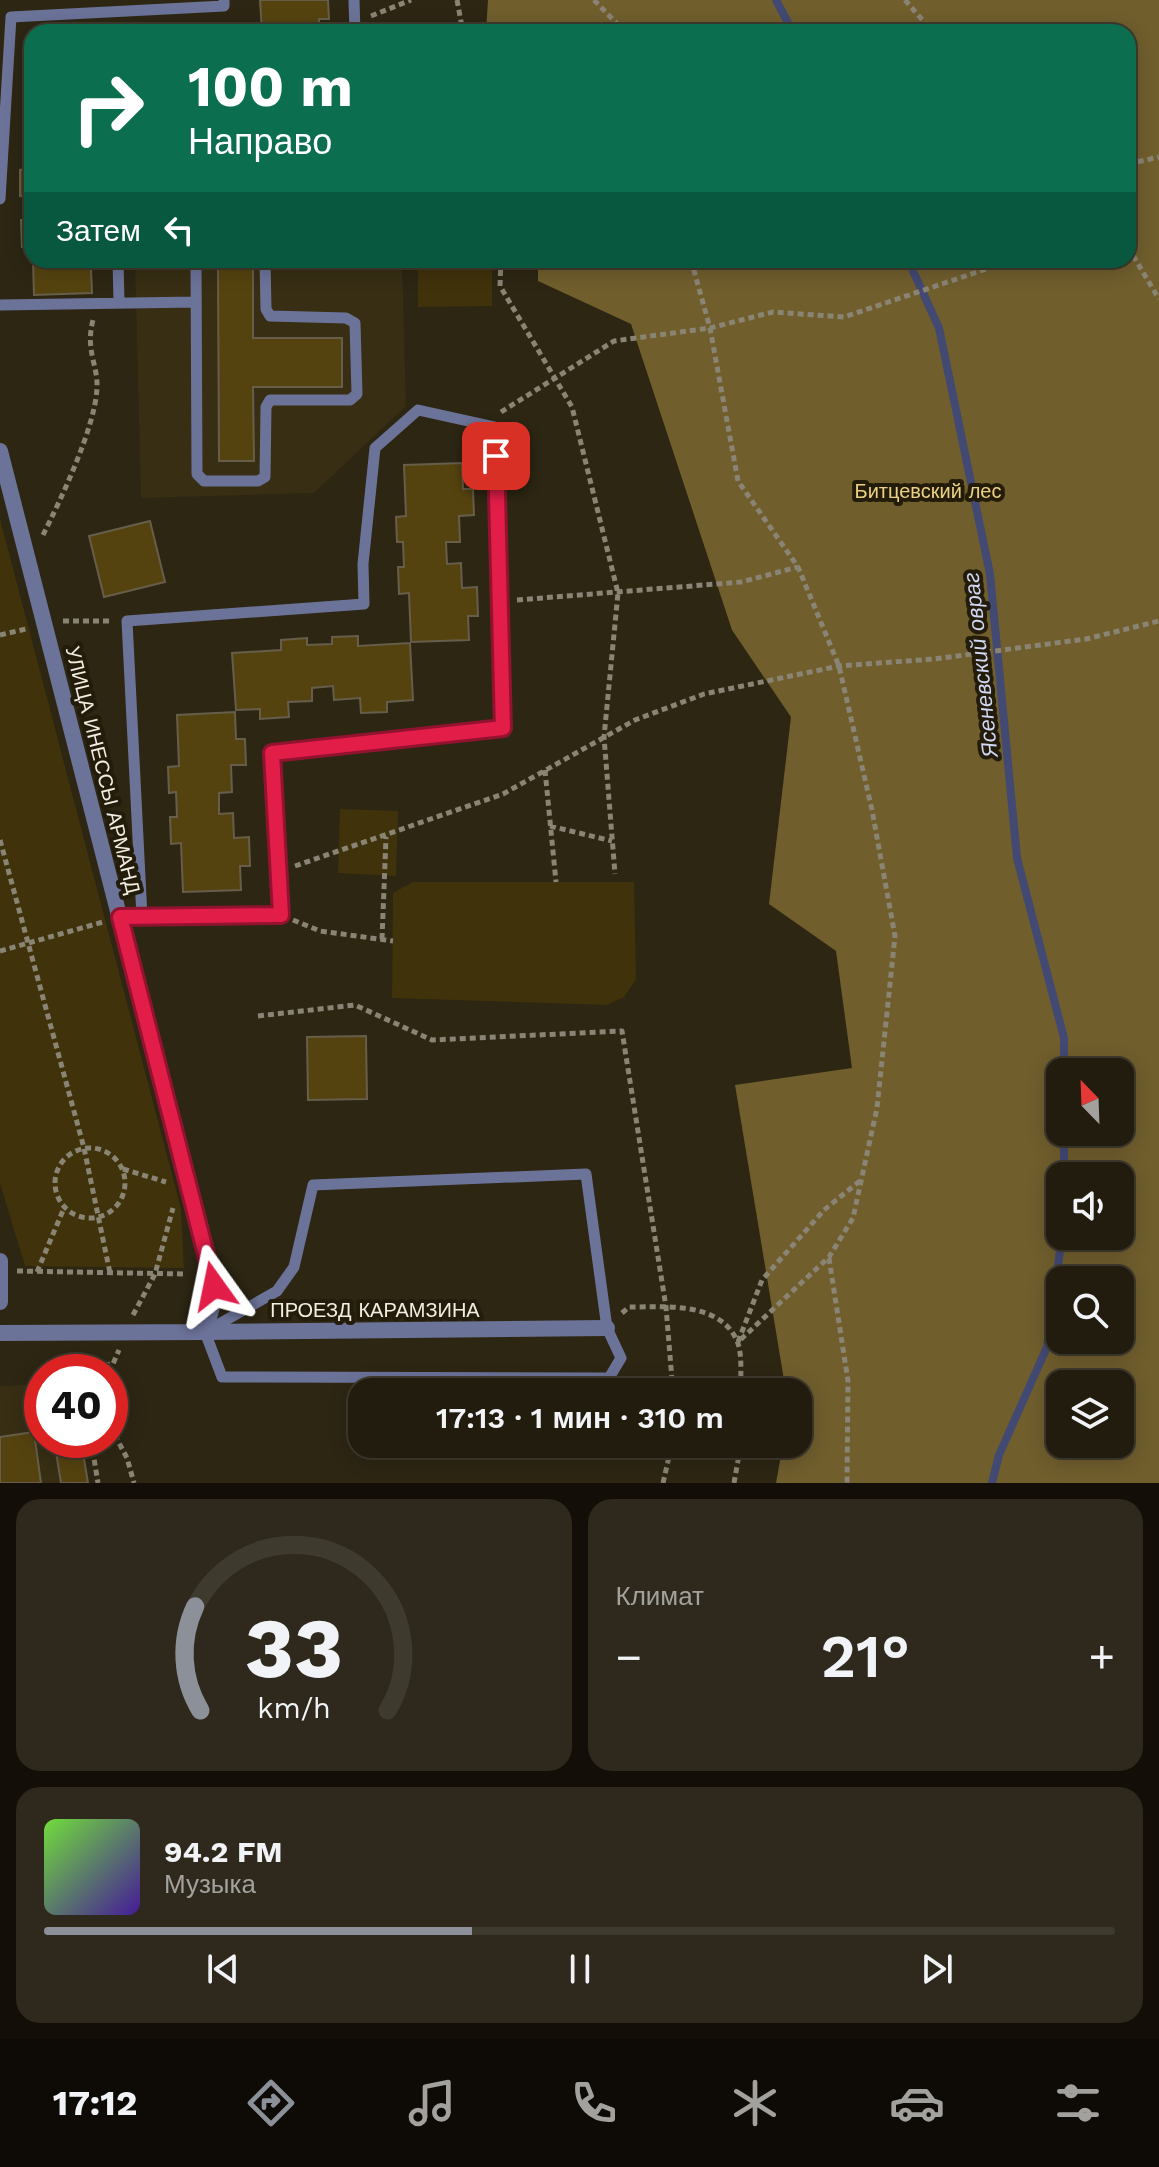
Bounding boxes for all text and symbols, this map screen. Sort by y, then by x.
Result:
text: 100 m [188,54,353,120]
icon: right [56,56,160,160]
text: Направо [188,121,332,163]
icon: left [157,208,201,252]
text: Затем [56,213,141,248]
pin [462,422,530,490]
icon: arrive [474,434,518,478]
park label: Битцевский лес [855,479,1001,503]
water label: Ясеневский овраг [958,571,1003,760]
street label: УЛИЦА ИНЕССЫ АРМАНД [61,644,146,897]
north arrow [1046,1058,1134,1146]
map controls [1046,1058,1134,1458]
button: sound [1046,1162,1134,1250]
position arrow [172,1244,256,1328]
button: search [1046,1266,1134,1354]
street label: ПРОЕЗД КАРАМЗИНА [270,1298,480,1322]
speed limit sign: 40 [24,1354,128,1458]
button: layers [1046,1370,1134,1458]
text: 17:13 · 1 мин · 310 m [436,1400,724,1435]
text: Климат [616,1581,704,1611]
text: 33 [244,1600,343,1697]
text: 21° [821,1621,910,1692]
text: − [616,1631,642,1683]
text: + [1088,1631,1115,1683]
text: km/h [257,1691,331,1725]
text: 94.2 FM [164,1834,283,1869]
text: Музыка [164,1869,256,1899]
icon: previous [201,1947,245,1991]
icon: pause [558,1947,602,1991]
icon: next [915,1947,959,1991]
icon: directions [243,2075,299,2131]
icon: music [404,2075,460,2131]
icon: phone [566,2075,622,2131]
icon: climate [727,2075,783,2131]
icon: car [889,2075,945,2131]
icon: filters [1050,2075,1106,2131]
text: 17:12 [53,2082,137,2124]

